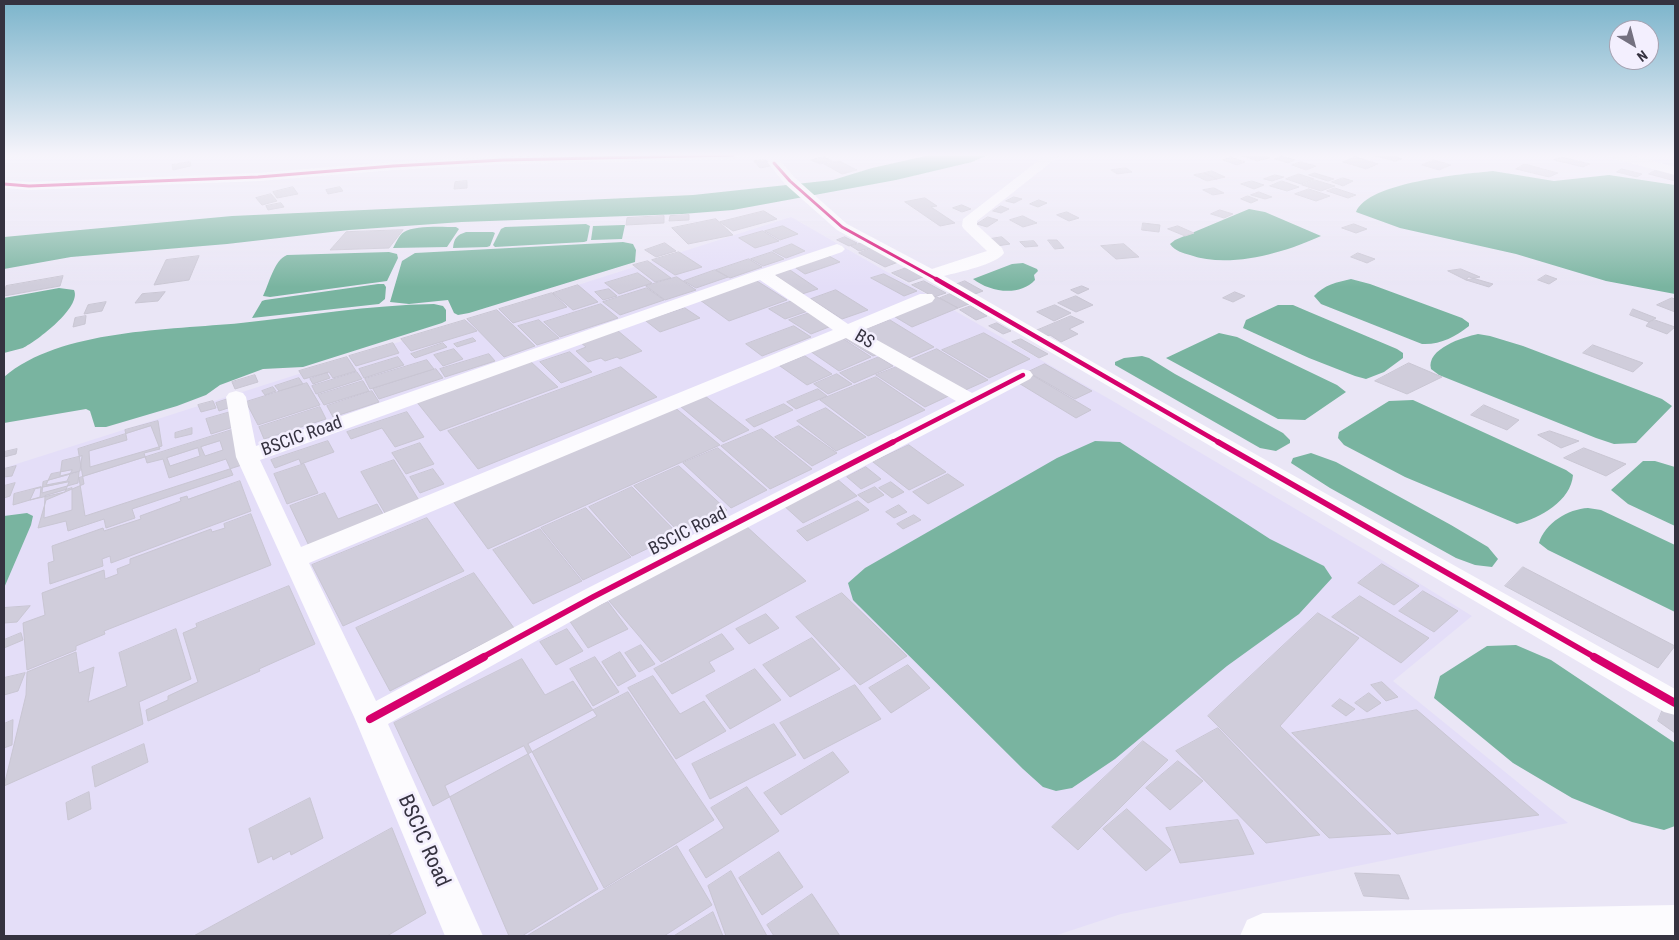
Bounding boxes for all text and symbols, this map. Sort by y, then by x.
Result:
north arrow [1609,20,1659,70]
text: N [1634,47,1651,65]
street label: BS [850,326,878,354]
street label: BSCIC Road [259,412,345,462]
street label: BSCIC Road [646,503,730,561]
street label: BSCIC Road [391,791,455,891]

